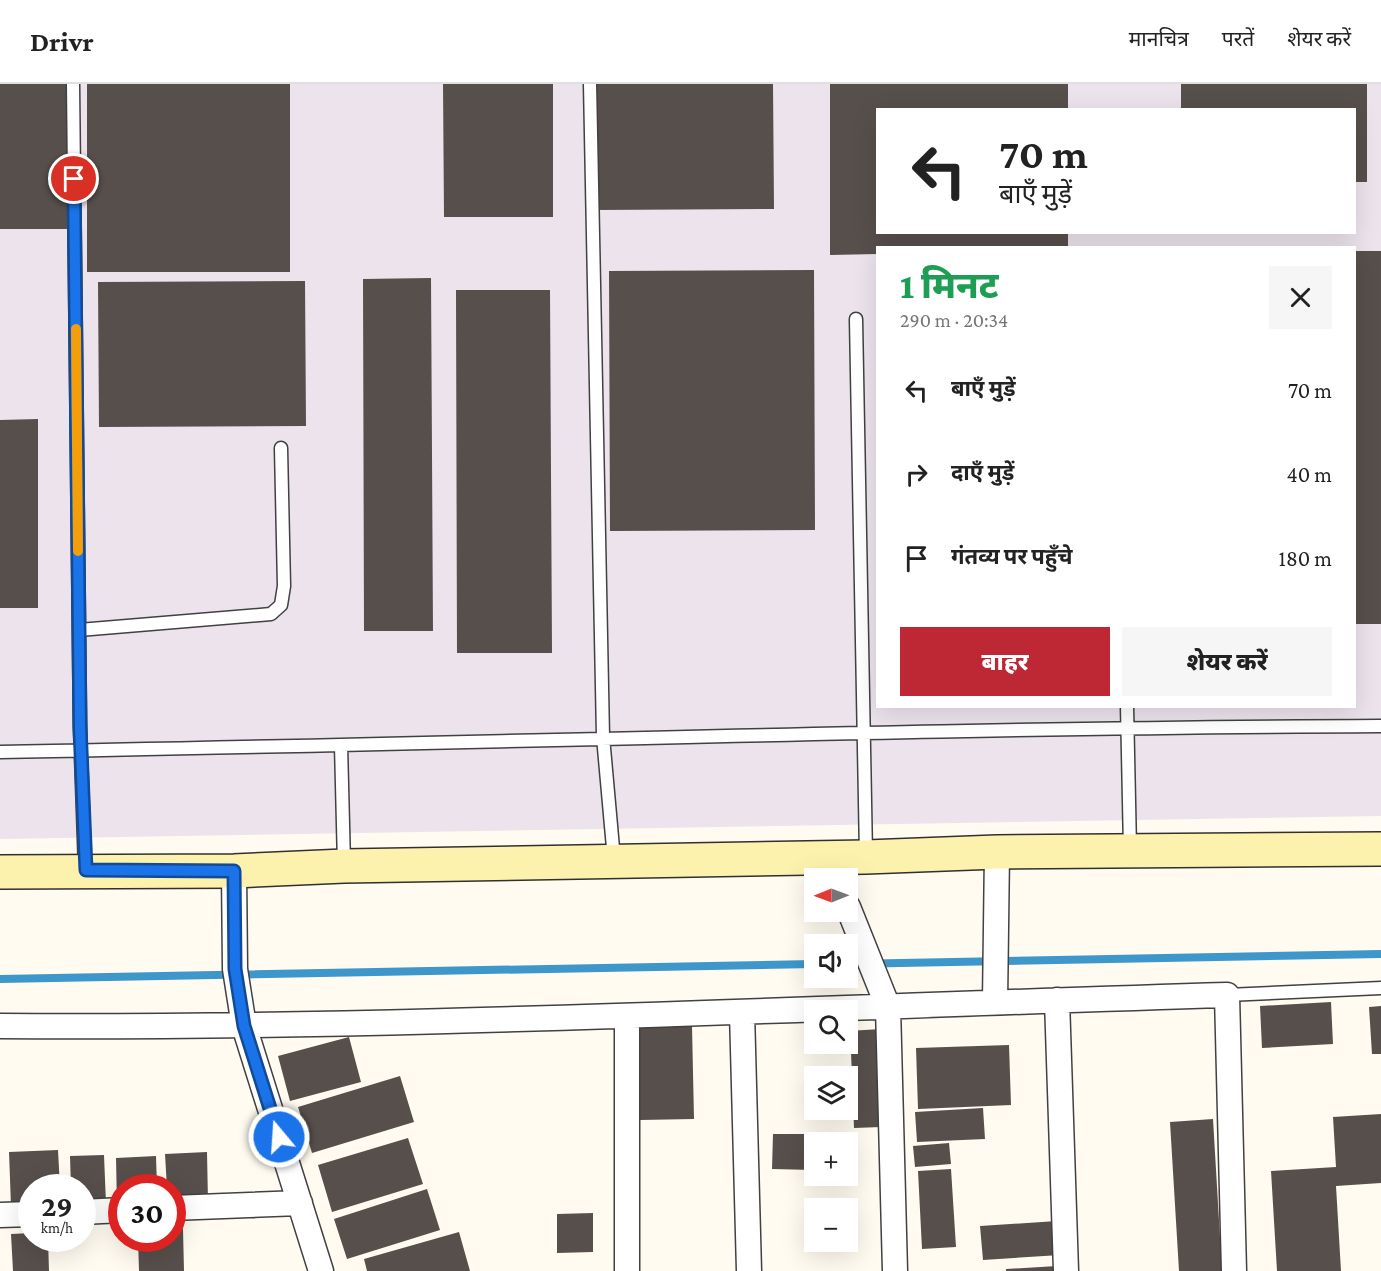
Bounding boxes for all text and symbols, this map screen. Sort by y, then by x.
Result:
text: Drivr [30,26,94,57]
text: मानचित्र [1129,27,1189,51]
text: परतें [1222,27,1254,51]
text: शेयर करें [1287,27,1351,51]
text: 70 m [999,130,1088,177]
icon: left [900,132,978,210]
pin [48,153,99,204]
icon: arrive [57,162,90,195]
text: बाएँ मुड़ें [999,179,1072,209]
text: 1 मिनट [900,266,999,306]
button: close [1269,266,1332,329]
text: 290 m · 20:34 [900,309,1008,331]
icon: left [900,374,933,407]
text: बाएँ मुड़ें [951,376,1016,401]
text: 70 m [1288,378,1332,403]
icon: right [900,458,933,491]
text: दाएँ मुड़ें [951,460,1014,485]
text: 40 m [1287,462,1332,487]
icon: arrive [900,542,933,575]
text: गंतव्य पर पहुँचे [951,544,1073,569]
text: 180 m [1279,546,1332,571]
button: बाहर [900,627,1110,696]
button: शेयर करें [1122,627,1332,696]
north arrow [804,868,858,922]
map controls [804,868,858,1252]
button: sound [804,934,858,988]
button: search [804,1000,858,1054]
button: layers [804,1066,858,1120]
position arrow [247,1105,311,1169]
button: + [804,1132,858,1186]
speed limit sign: 30 [108,1174,186,1252]
text: 29 [41,1189,73,1222]
button: − [804,1198,858,1252]
text: km/h [41,1220,73,1236]

